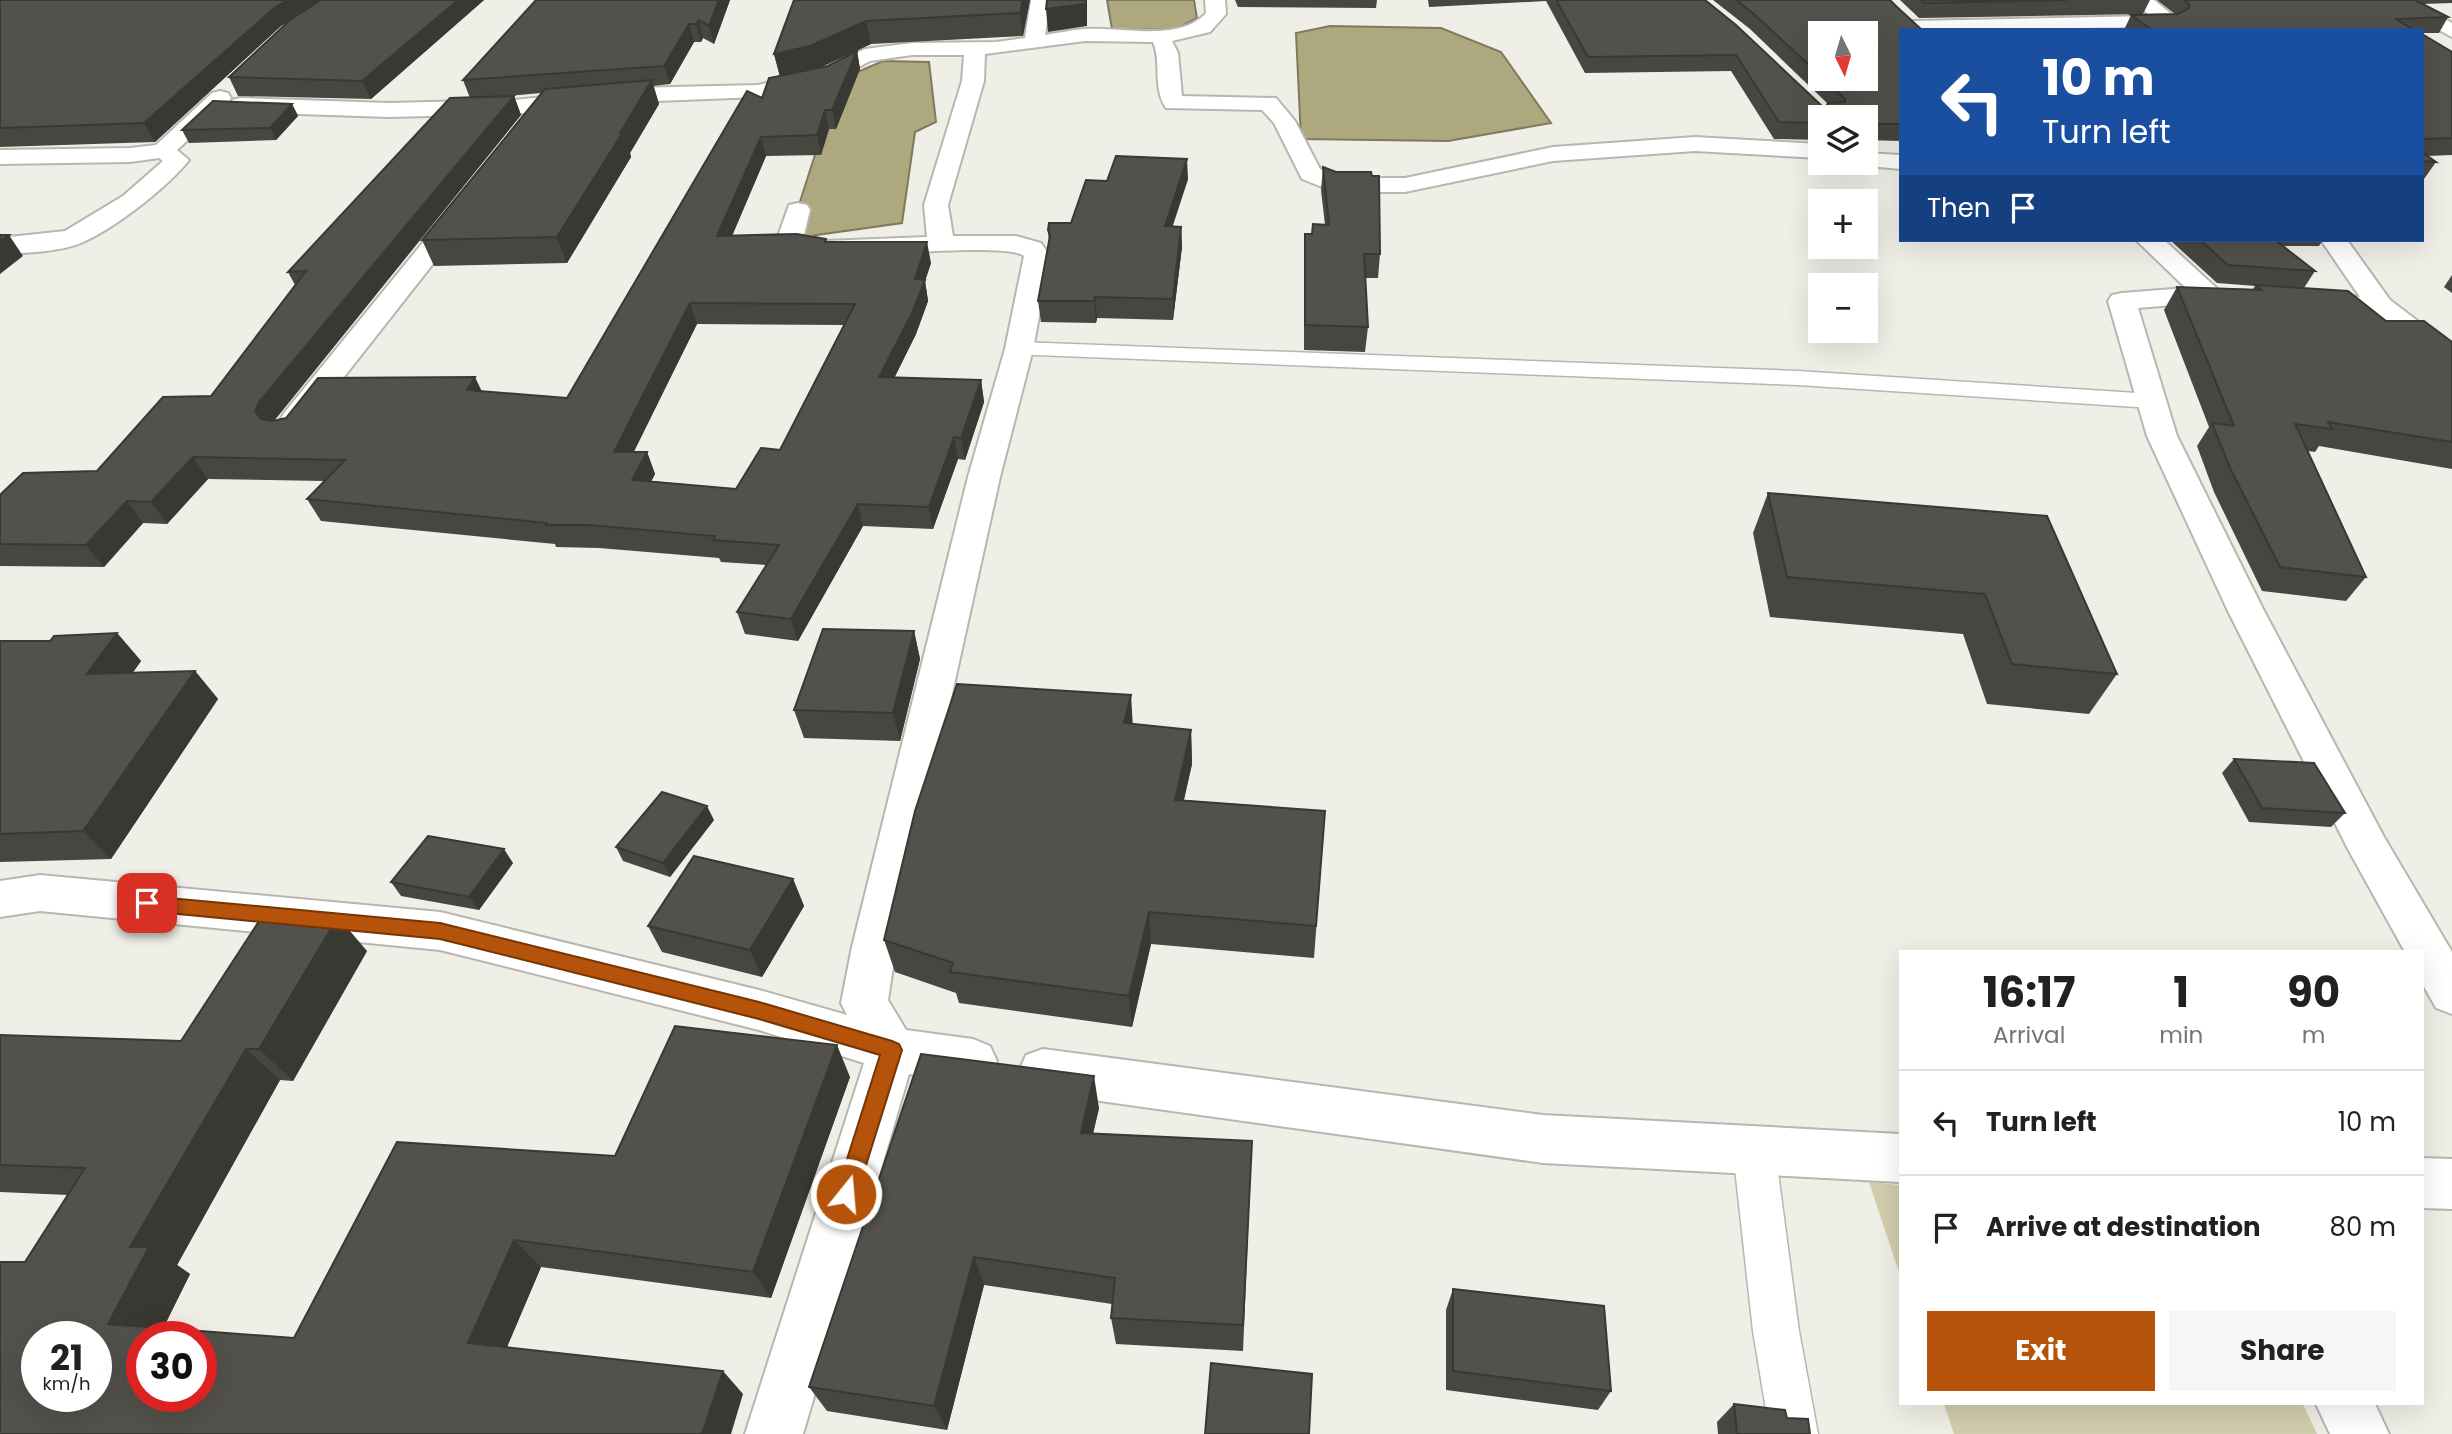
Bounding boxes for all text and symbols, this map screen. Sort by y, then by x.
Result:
north arrow [1808,21,1878,91]
map controls [1808,21,1878,343]
text: 10 m [2042,44,2155,112]
icon: left [1927,56,2018,147]
button: layers [1808,105,1878,175]
text: Turn left [2042,109,2171,154]
button: + [1808,189,1878,259]
icon: arrive [2004,189,2042,227]
text: Then [1927,190,1990,226]
button: − [1808,273,1878,343]
pin [117,873,177,933]
icon: arrive [128,884,166,922]
text: 16:17 [1983,963,2075,1022]
text: 1 [2173,963,2189,1022]
text: 90 [2287,963,2340,1022]
text: Arrival [1993,1019,2065,1051]
text: min [2159,1019,2203,1051]
text: m [2302,1019,2325,1051]
icon: left [1927,1104,1965,1142]
text: Turn left [1986,1104,2097,1140]
text: 10 m [2338,1104,2396,1140]
position arrow [809,1157,883,1231]
icon: arrive [1927,1209,1965,1247]
text: Arrive at destination [1986,1209,2261,1245]
text: 80 m [2330,1209,2396,1245]
button: Exit [1927,1311,2155,1391]
button: Share [2169,1311,2396,1391]
speed limit sign: 30 [126,1321,217,1412]
text: 21 [50,1333,83,1382]
text: km/h [43,1371,90,1396]

